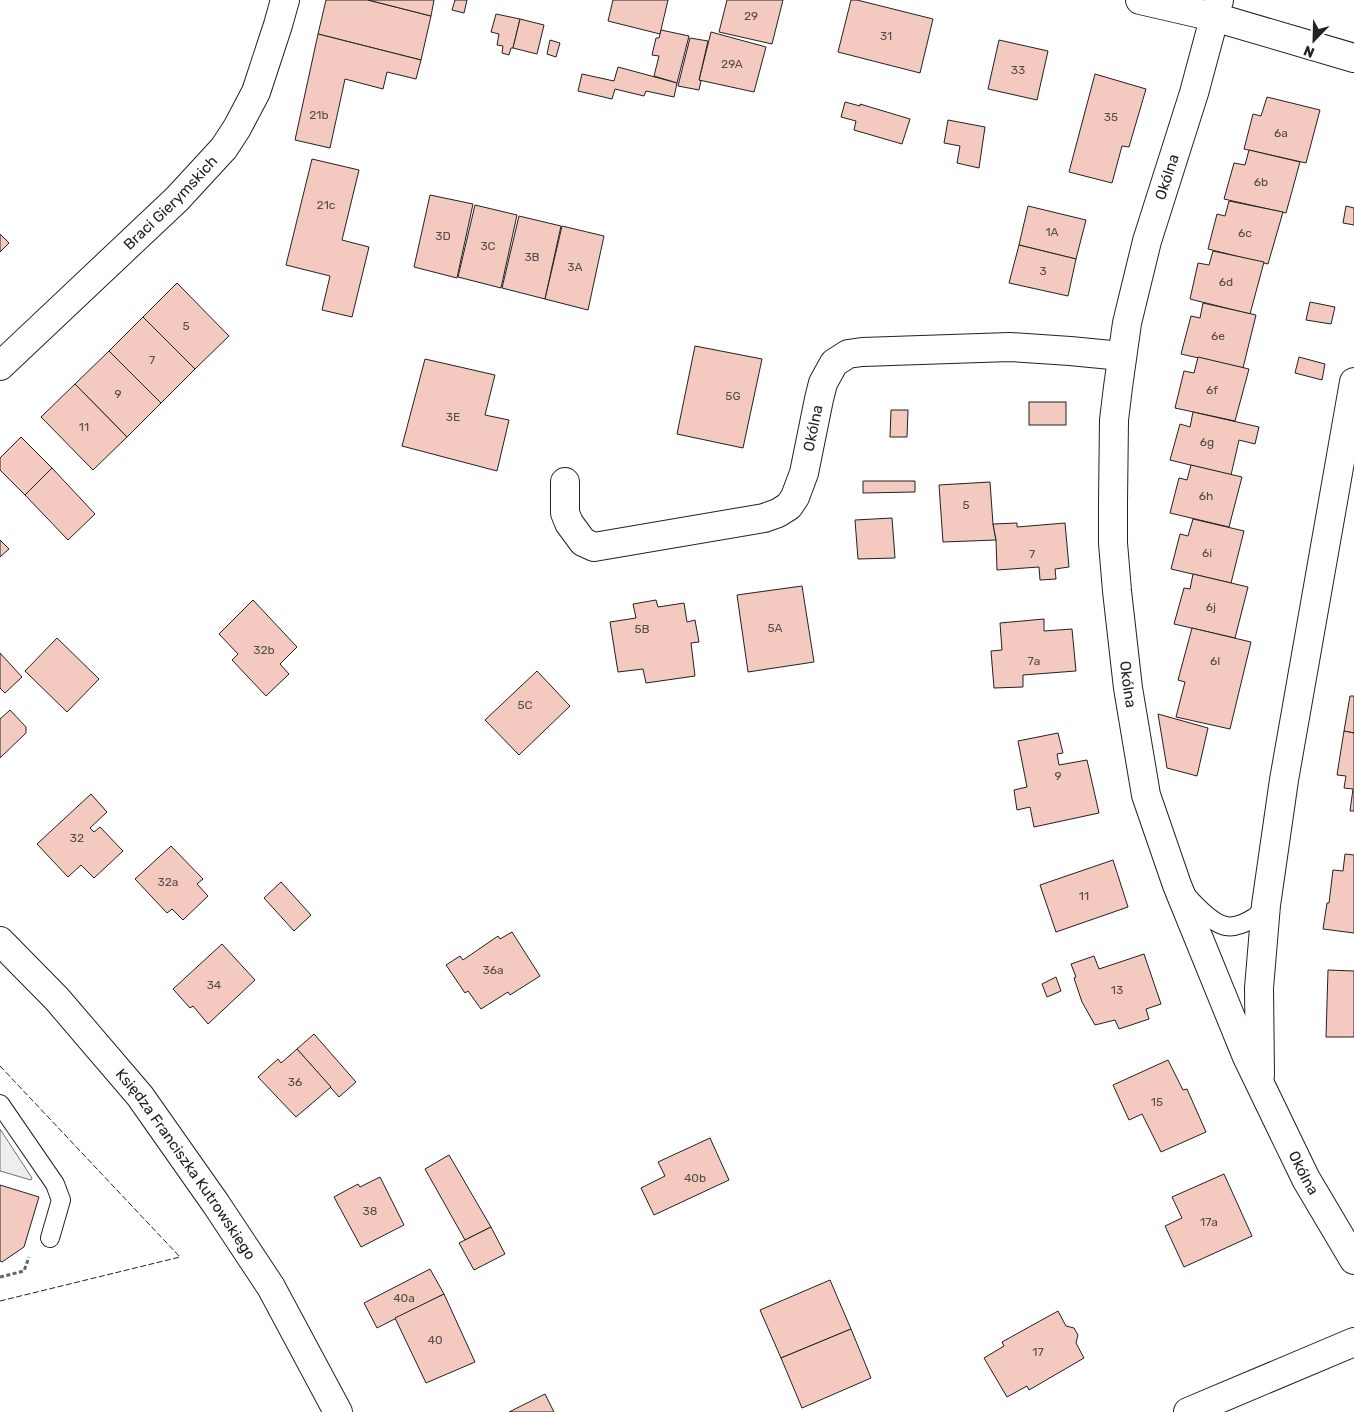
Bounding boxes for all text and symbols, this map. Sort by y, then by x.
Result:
house number: 29 [744,9,758,23]
north arrow [1289,15,1339,65]
house number: 31 [880,29,892,43]
text: N [1301,42,1317,61]
house number: 29A [721,57,743,71]
house number: 33 [1011,63,1025,77]
house number: 21b [309,108,329,122]
house number: 35 [1104,110,1118,124]
house number: 6a [1274,126,1288,140]
street label: Braci Gierymskich [120,152,221,254]
street label: Okólna [1151,152,1183,202]
house number: 6b [1254,175,1268,189]
house number: 21c [317,198,336,212]
house number: 1A [1045,225,1059,239]
house number: 6c [1238,226,1252,240]
house number: 3D [435,229,451,243]
house number: 3C [480,239,496,253]
house number: 3B [524,250,540,264]
house number: 3A [567,260,583,274]
house number: 3 [1039,264,1047,278]
house number: 6d [1219,275,1233,289]
house number: 5 [182,319,190,333]
house number: 6e [1211,329,1225,343]
house number: 7 [149,353,155,367]
house number: 6f [1206,383,1218,397]
house number: 9 [114,387,122,401]
house number: 5G [725,389,741,403]
street label: Okólna [800,403,827,453]
house number: 3E [446,410,460,424]
house number: 11 [79,420,89,434]
house number: 6g [1200,435,1214,449]
house number: 6h [1199,489,1213,503]
house number: 5 [962,498,970,512]
house number: 6i [1202,546,1212,560]
house number: 7 [1029,547,1035,561]
house number: 6j [1206,600,1216,614]
house number: 5A [767,621,783,635]
house number: 5B [634,622,650,636]
house number: 32b [253,643,275,657]
house number: 7a [1028,654,1040,668]
house number: 6l [1210,654,1220,668]
street label: Okólna [1116,660,1140,709]
house number: 5C [517,698,533,712]
house number: 9 [1054,769,1062,783]
house number: 32 [70,831,84,845]
house number: 32a [158,875,178,889]
house number: 11 [1079,889,1089,903]
house number: 36a [482,963,504,977]
house number: 34 [207,978,222,992]
house number: 13 [1111,983,1123,997]
street label: Księdza Franciszka Kutrowskiego [112,1065,259,1263]
house number: 36 [288,1075,302,1089]
house number: 15 [1151,1095,1163,1109]
street label: Okólna [1285,1148,1322,1198]
house number: 40b [684,1171,706,1185]
house number: 38 [363,1204,377,1218]
house number: 17a [1200,1215,1218,1229]
house number: 40a [393,1291,415,1305]
house number: 40 [427,1333,443,1347]
house number: 17 [1032,1345,1044,1359]

